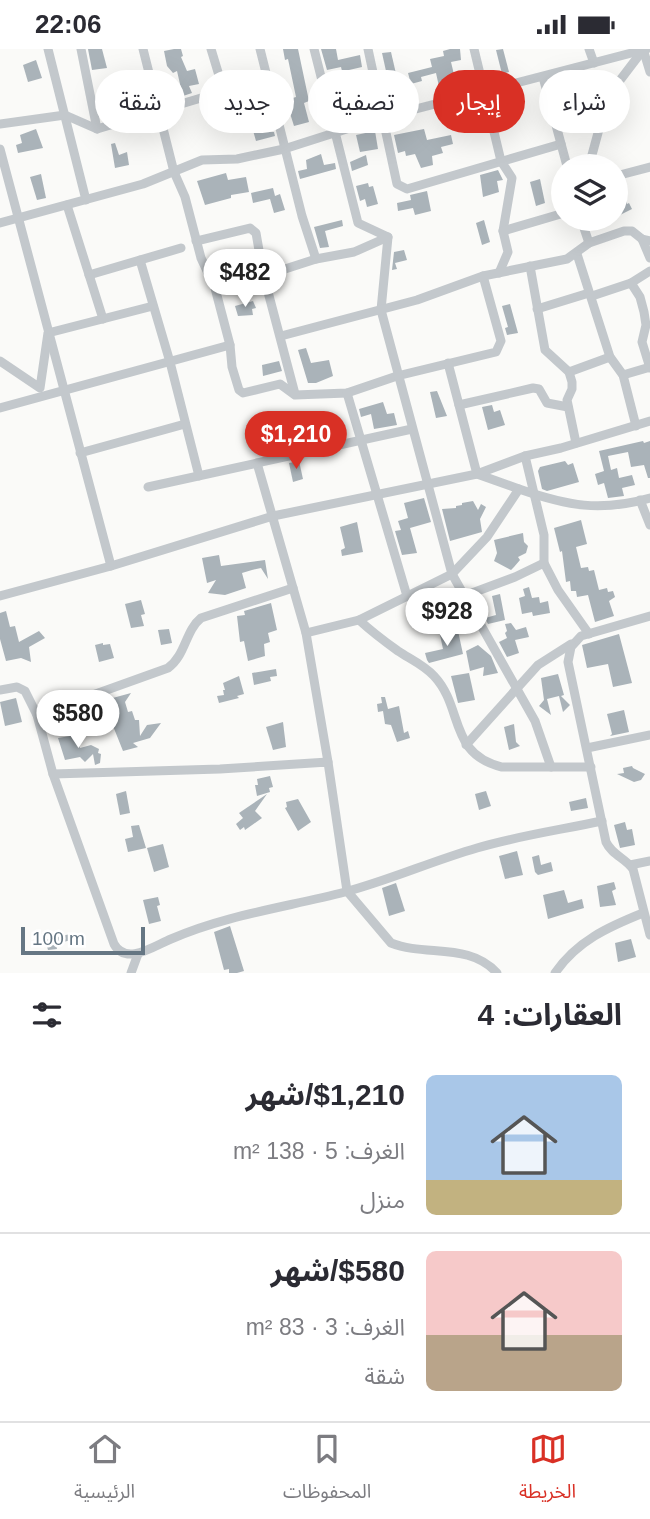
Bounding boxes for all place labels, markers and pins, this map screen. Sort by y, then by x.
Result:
pin: $482 [204,250,286,309]
pin: $1,210 [239,411,353,471]
pin: $928 [406,589,488,648]
pin: $580 [37,691,119,750]

